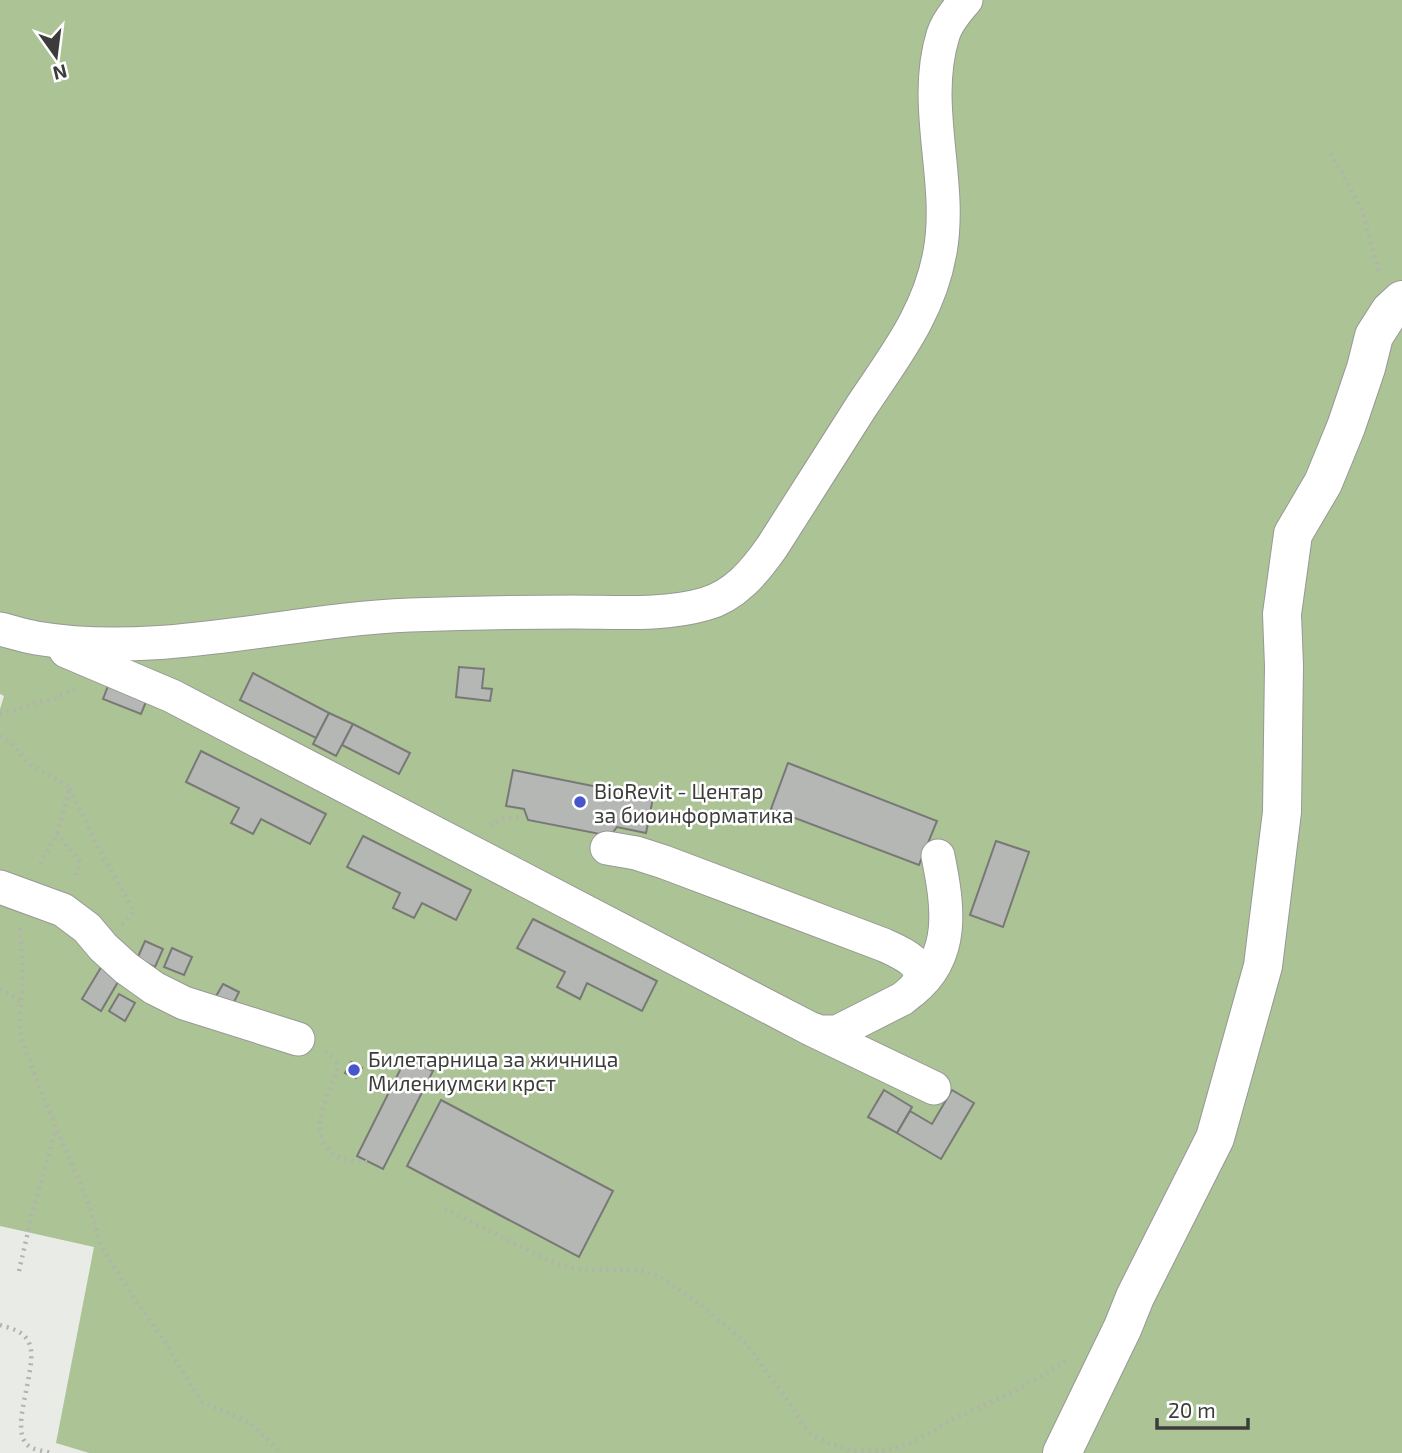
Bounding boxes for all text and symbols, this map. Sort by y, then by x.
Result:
north arrow [21,21,91,91]
text: N [51,60,70,86]
place label: BioRevit - Центар за биоинформатика [594,778,794,827]
marker: BioRevit - Центар за биоинформатика [572,794,588,810]
place label: Билетарница за жичница Милениумски крст [368,1046,618,1096]
marker: Билетарница за жичница Милениумски крст [346,1062,362,1078]
scale bar [1157,1386,1248,1430]
text: 20 m [1168,1397,1216,1422]

